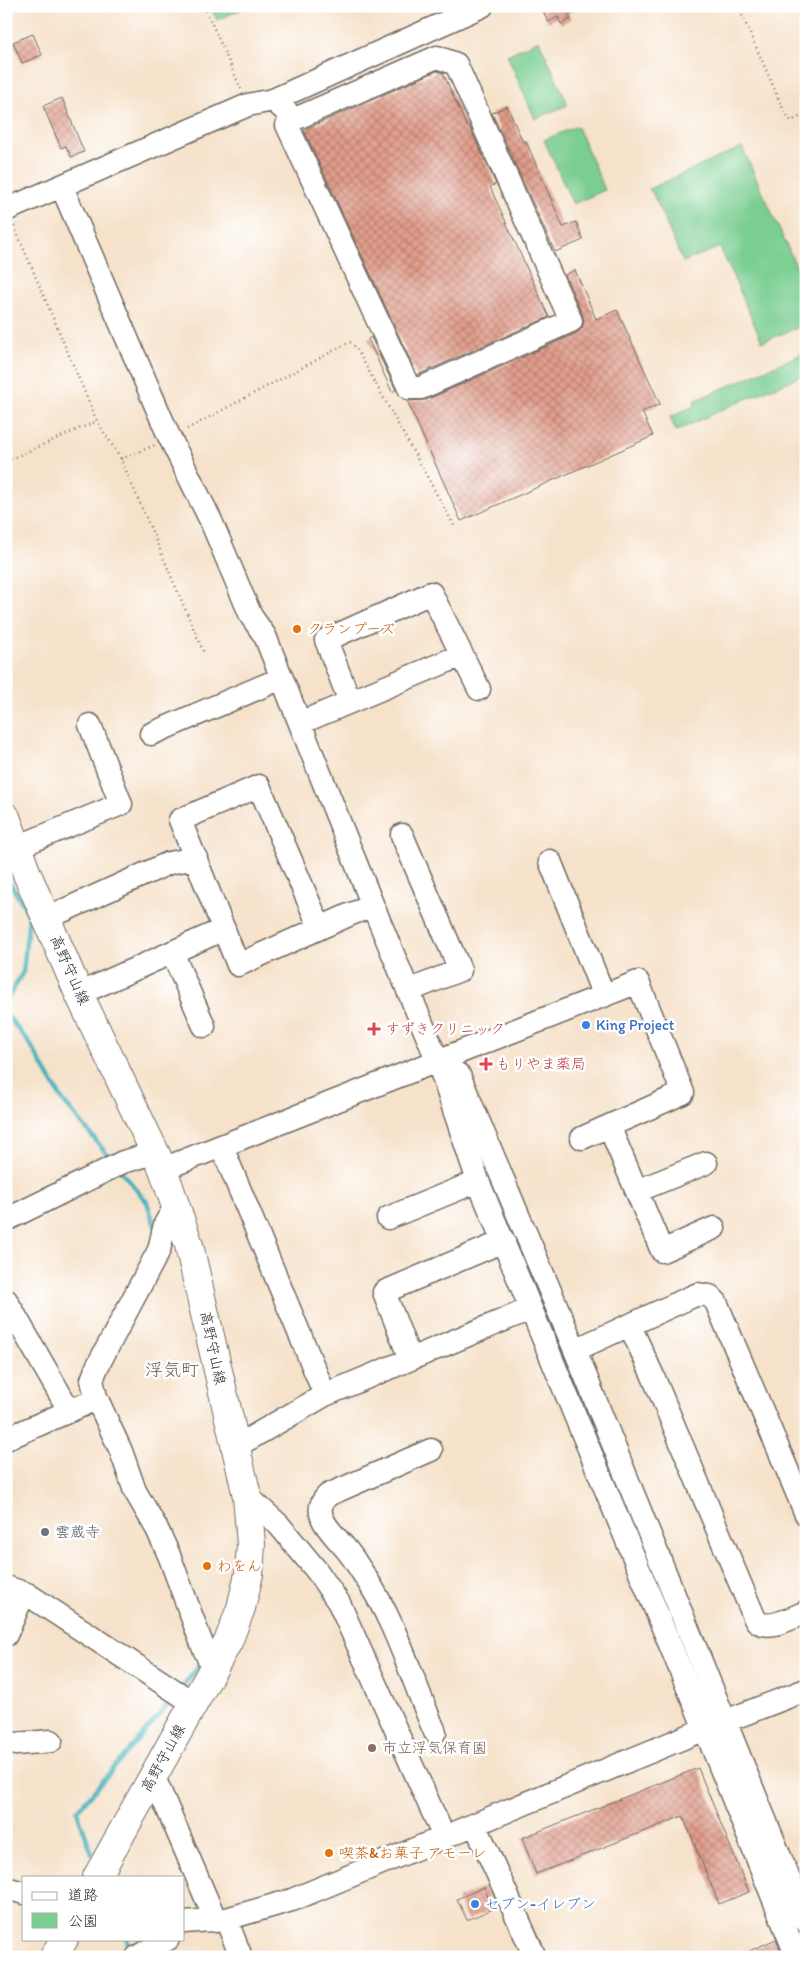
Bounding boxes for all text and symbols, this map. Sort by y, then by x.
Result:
place label: クランプーズ [307,620,395,638]
marker: クランプーズ [291,623,303,635]
street label: 高野守山線 [47,932,93,1008]
place label: King Project [596,1016,675,1034]
marker: King Project [580,1019,592,1031]
place label: すずきクリニック [385,1020,505,1038]
marker: すずきクリニック [367,1022,381,1036]
place label: もりやま薬局 [496,1055,586,1073]
marker: もりやま薬局 [480,1058,492,1070]
street label: 高野守山線 [196,1309,230,1387]
district label: 浮気町 [145,1359,199,1381]
place label: 雲蔵寺 [55,1523,100,1541]
marker: 雲蔵寺 [39,1526,51,1538]
place label: わをん [217,1557,262,1575]
marker: わをん [201,1560,213,1572]
street label: 高野守山線 [137,1721,189,1795]
place label: 市立浮気保育園 [382,1739,487,1757]
marker: 市立浮気保育園 [366,1742,378,1754]
place label: 喫茶&お菓子 アモーレ [339,1844,486,1862]
marker: 喫茶&お菓子 アモーレ [323,1847,335,1859]
legend [22,1876,185,1940]
text: 道路 [68,1886,98,1904]
place label: セブン-イレブン [485,1895,596,1913]
marker: セブン-イレブン [469,1898,481,1910]
text: 公園 [68,1912,98,1930]

